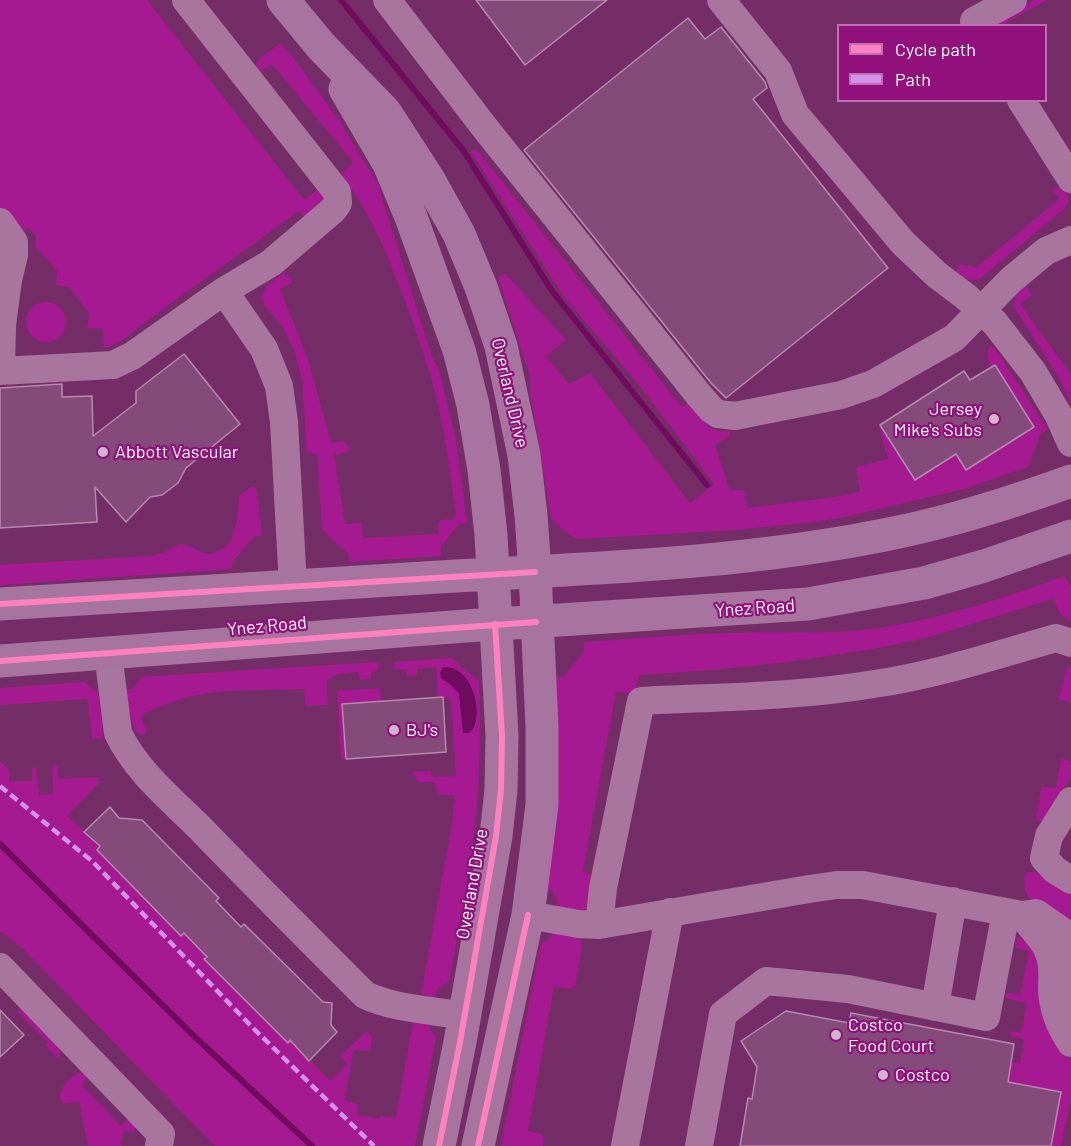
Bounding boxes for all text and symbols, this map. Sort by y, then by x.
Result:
legend [837,24,1047,102]
text: Cycle path [895,38,976,60]
text: Path [895,68,931,90]
street label: Overland Drive [487,336,533,450]
place label: Jersey Mike's Subs [894,398,982,440]
marker: Jersey Mike's Subs [987,412,1001,426]
place label: Abbott Vascular [115,441,238,463]
marker: Abbott Vascular [96,445,110,459]
street label: Ynez Road [714,594,796,622]
street label: Ynez Road [226,612,308,640]
place label: BJ's [406,719,438,741]
marker: BJ's [387,723,401,737]
street label: Overland Drive [452,827,492,941]
place label: Costco Food Court [848,1014,934,1056]
marker: Costco Food Court [829,1028,843,1042]
place label: Costco [895,1064,950,1086]
marker: Costco [876,1068,890,1082]

